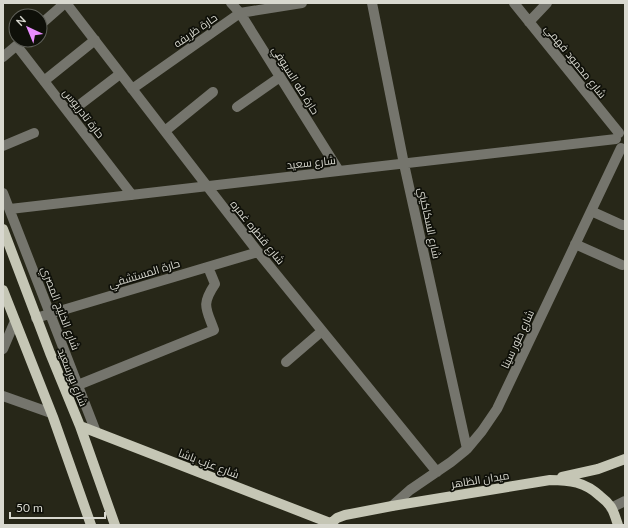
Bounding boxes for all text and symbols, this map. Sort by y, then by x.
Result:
north arrow [8,8,48,48]
street label: حارة ظريفه [171,10,220,51]
text: N [13,13,28,28]
street label: شارع محمود فهمي [540,22,610,102]
street label: حارة طه السيوفي [267,43,322,118]
street label: حارة تادريوس [60,86,107,141]
street label: شارع سعيد [286,153,336,173]
street label: شارع السكاكيني [413,186,444,260]
street label: شارع قنطره غمره [227,197,288,268]
street label: حارة المستشفي [107,256,182,293]
street label: شارع الخليج المصري [36,264,83,353]
street label: شارع طور سينا [498,308,538,371]
street label: شارع بورسعيد [54,346,91,409]
street label: شارع عزب باشا [176,445,241,482]
street label: ميدان الظاهر [449,468,510,491]
scale bar [10,494,105,520]
text: 50 m [16,500,43,515]

